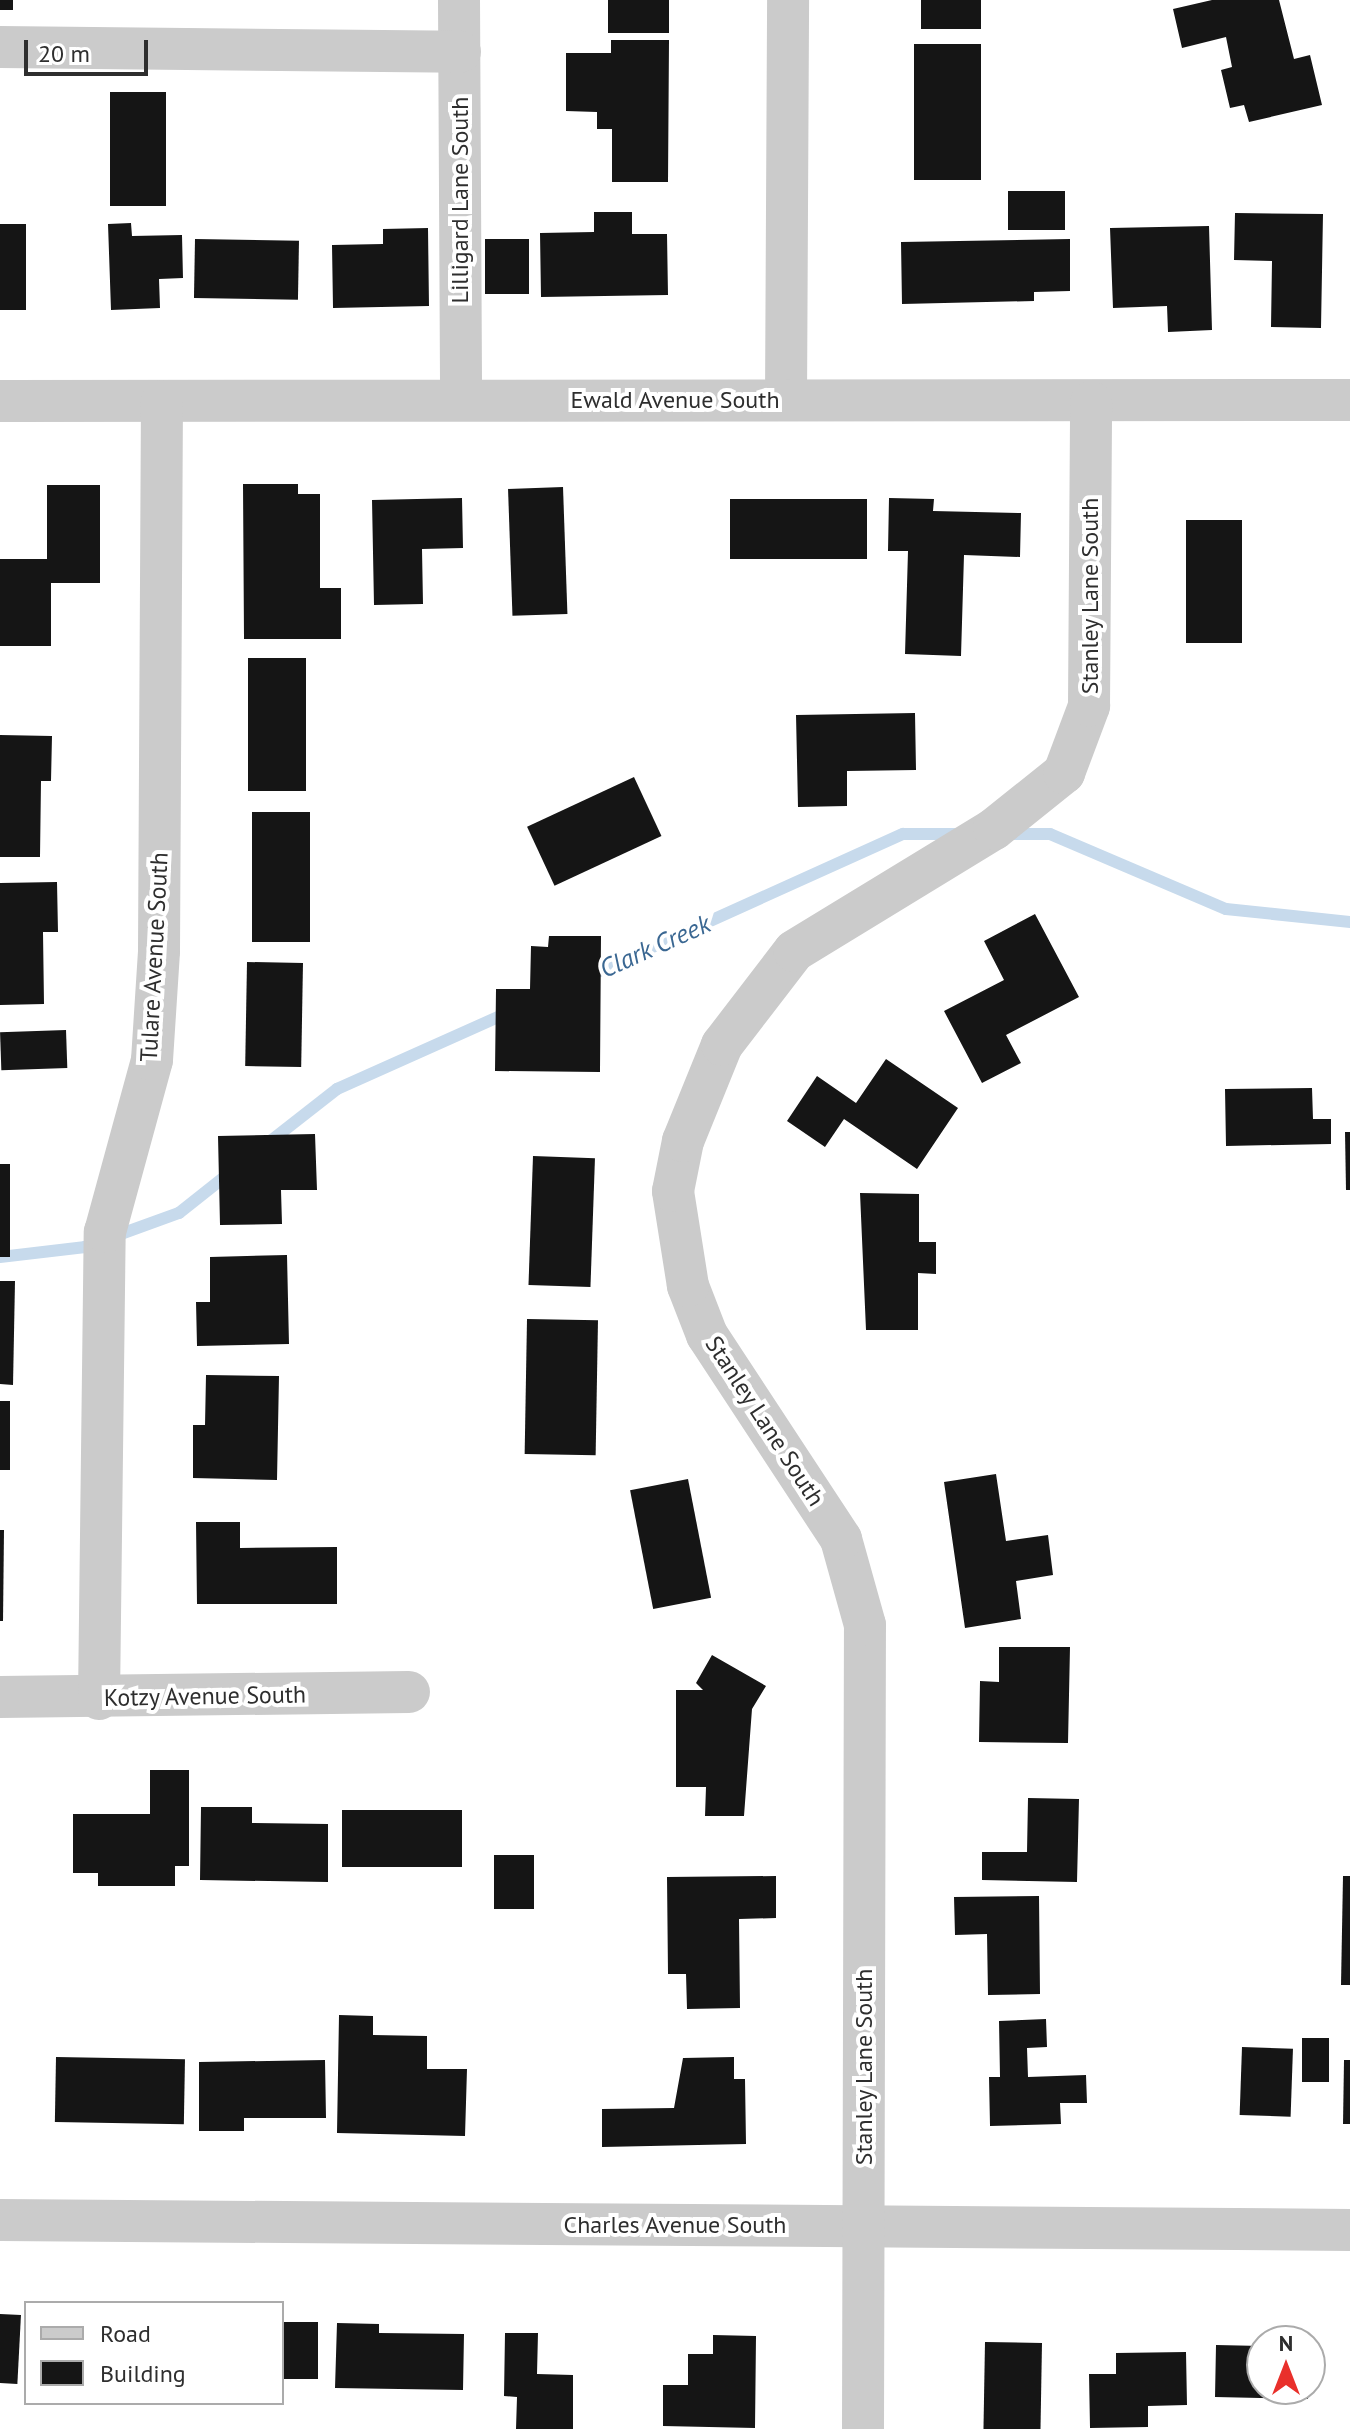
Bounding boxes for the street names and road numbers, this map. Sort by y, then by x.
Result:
street label: Lilligard Lane South [446,97,474,303]
street label: Ewald Avenue South [570,386,780,414]
street label: Stanley Lane South [1076,497,1104,695]
street label: Tulare Avenue South [134,851,174,1063]
street label: Stanley Lane South [699,1330,831,1512]
street label: Kotzy Avenue South [103,1680,307,1712]
street label: Stanley Lane South [850,1968,878,2166]
street label: Charles Avenue South [563,2211,787,2239]

